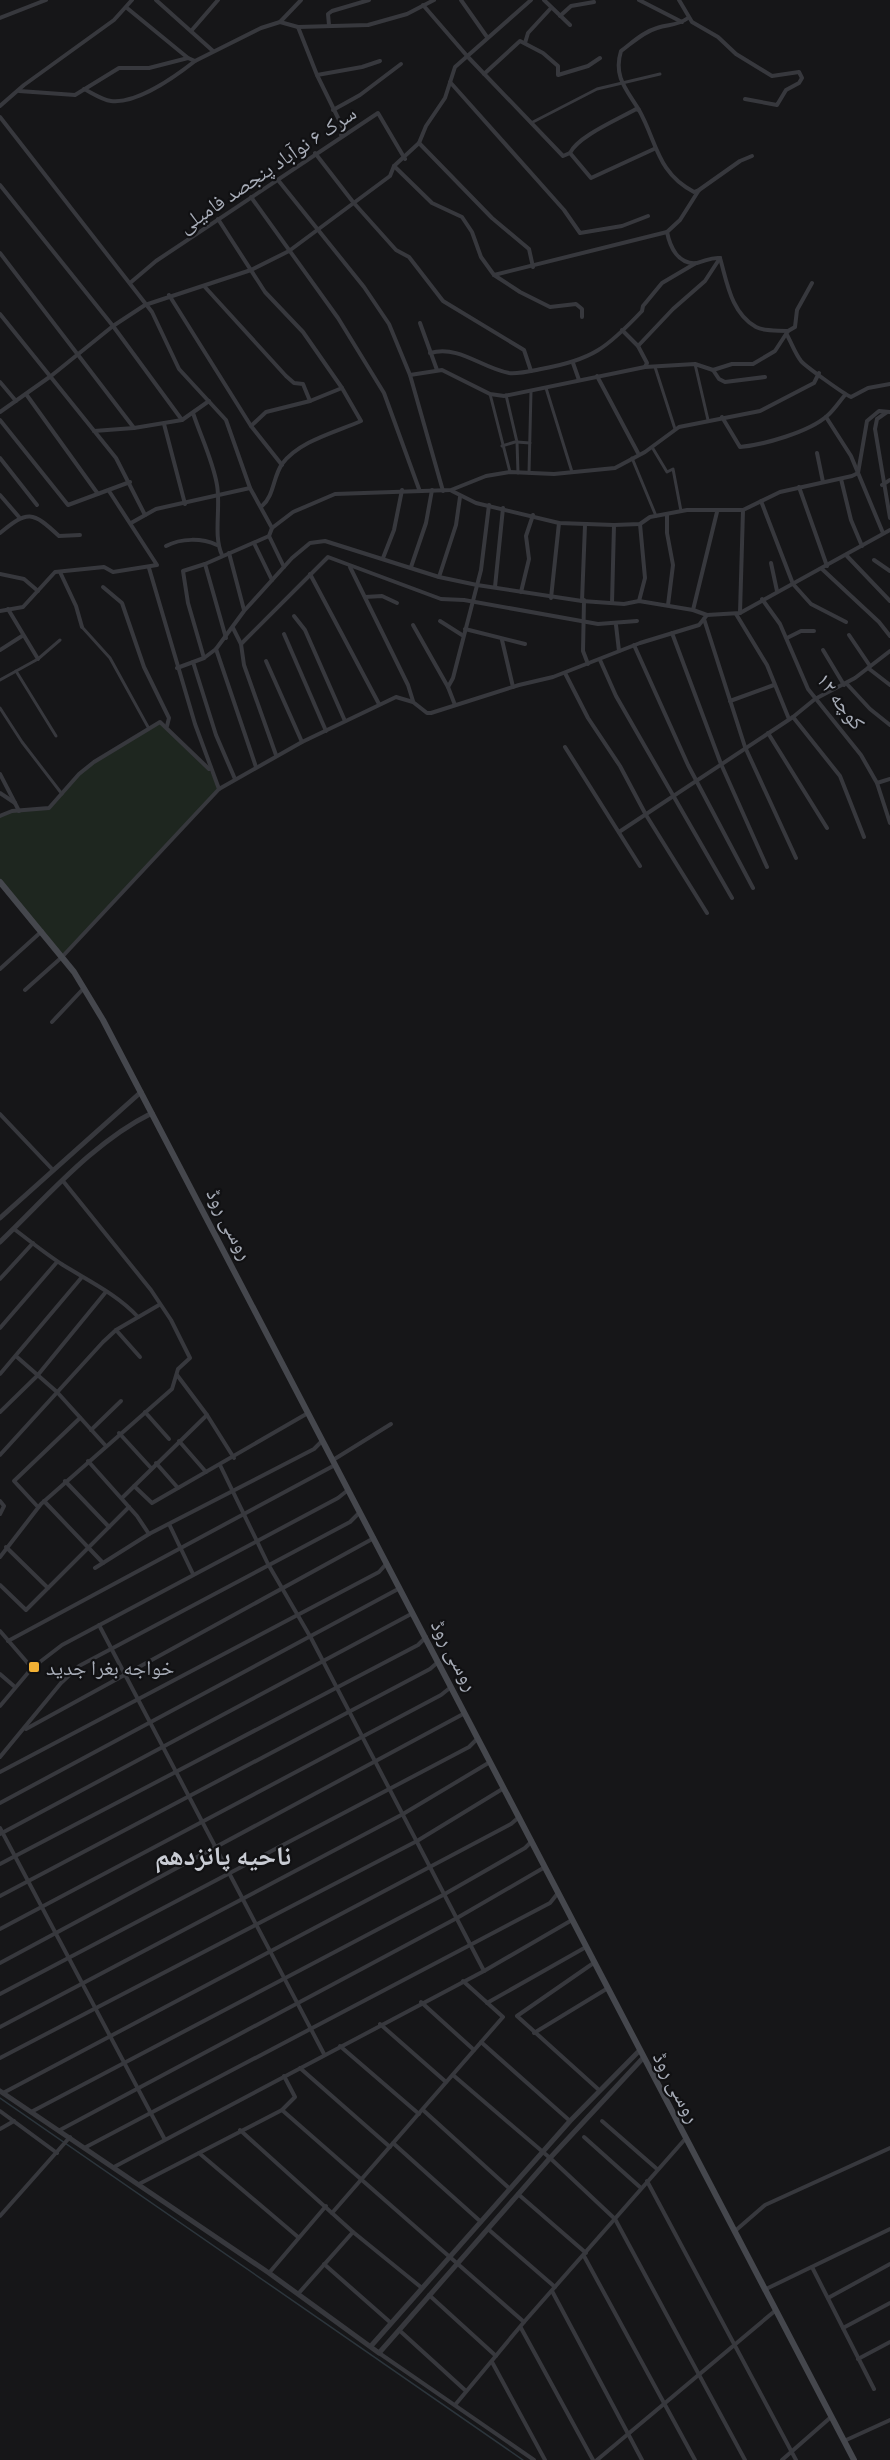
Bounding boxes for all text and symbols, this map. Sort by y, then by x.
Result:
street label: سرک ۶ نوآباد پنجصد فامیلی [173,99,361,239]
street label: کوچه ۱۲ [811,667,871,735]
street label: روسی روڈ [200,1183,260,1265]
street label: روسی روڈ [425,1615,485,1695]
place label: خواجه بغرا جدید [46,1654,174,1681]
marker: خواجه بغرا جدید [27,1660,41,1674]
district label: ناحیه پانزدهم [155,1838,291,1874]
street label: روسی روڈ [647,2047,707,2127]

